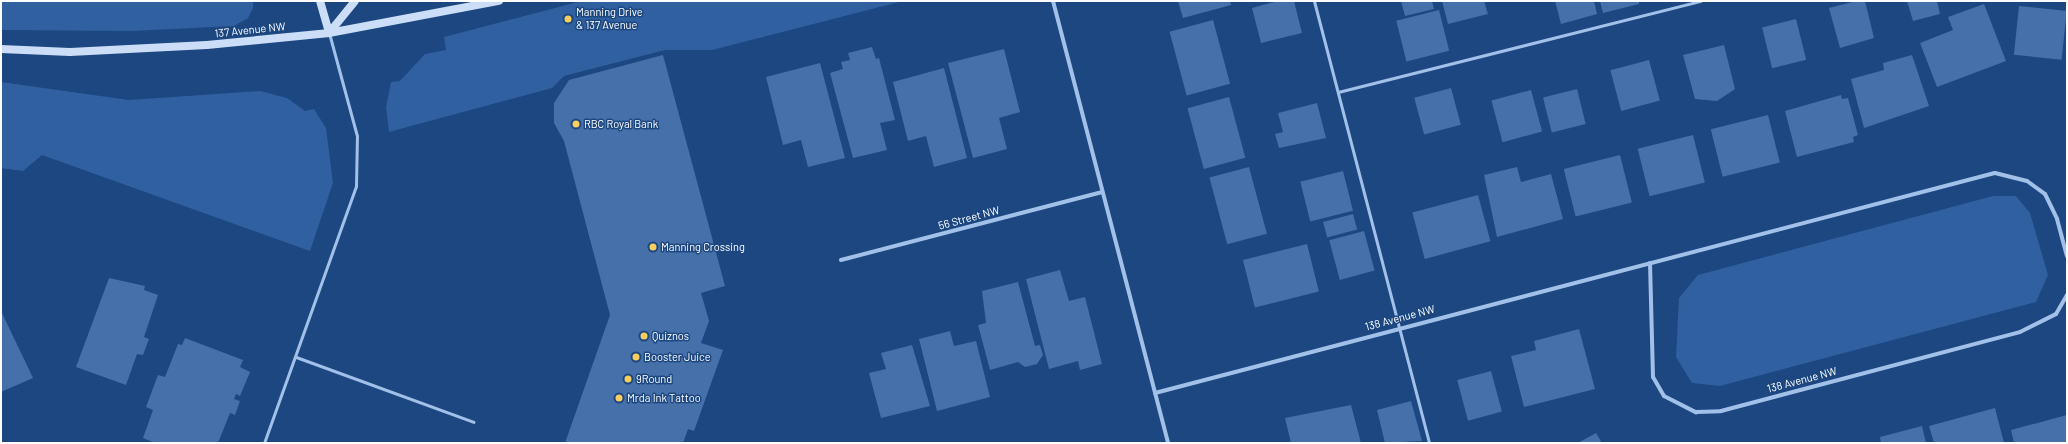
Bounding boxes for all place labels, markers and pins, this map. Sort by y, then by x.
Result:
place label: Manning Drive & 137 Avenue [576,6,643,32]
marker: Manning Drive & 137 Avenue [563,14,573,24]
place label: RBC Royal Bank [584,117,658,131]
marker: RBC Royal Bank [571,119,581,129]
place label: Manning Crossing [661,240,745,254]
marker: Manning Crossing [648,242,658,252]
place label: Quiznos [652,329,689,343]
marker: Quiznos [639,331,649,341]
place label: Booster Juice [644,350,711,364]
marker: Booster Juice [631,352,641,362]
place label: 9Round [636,372,672,386]
marker: 9Round [623,374,633,384]
place label: Mrda Ink Tattoo [627,391,701,405]
marker: Mrda Ink Tattoo [614,393,624,403]

